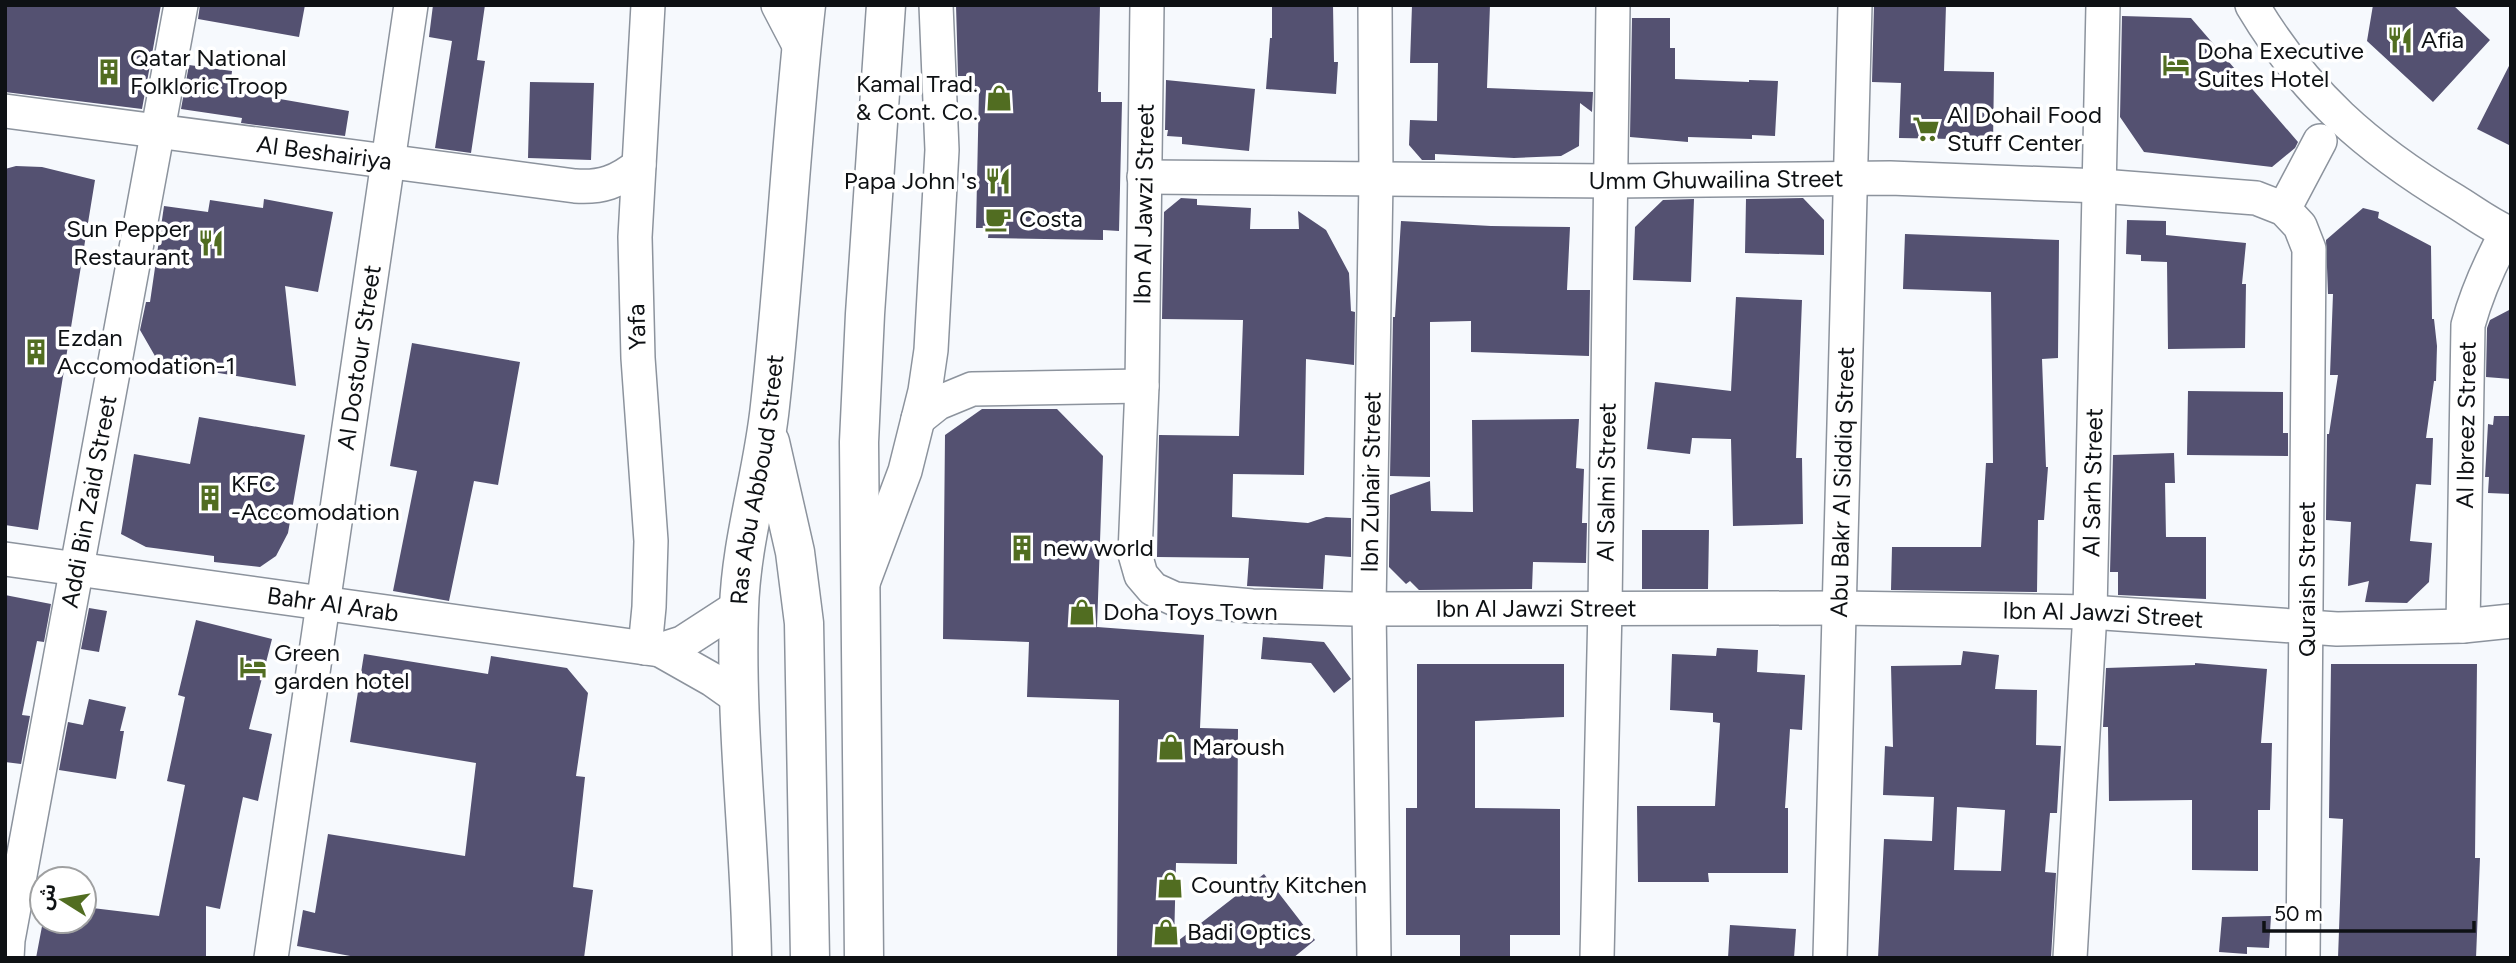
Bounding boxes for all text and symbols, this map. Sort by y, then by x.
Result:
restaurant icon: Afia [2385,25,2415,55]
place label: Afia [2421,25,2464,54]
place label: Doha Executive Suites Hotel [2197,36,2364,93]
place label: Qatar National Folkloric Troop [130,43,288,100]
hotel icon: Doha Executive Suites Hotel [2161,50,2191,80]
building icon: Qatar National Folkloric Troop [94,57,124,87]
place label: Kamal Trad. & Cont. Co. [856,69,978,126]
shop icon: Kamal Trad. & Cont. Co. [984,83,1014,113]
place label: Al Dohail Food Stuff Center [1947,100,2102,157]
street label: Ibn Al Jawzi Street [1127,103,1160,305]
supermarket icon: Al Dohail Food Stuff Center [1911,114,1941,144]
street label: Al Beshairiya [255,129,394,176]
street label: Umm Ghuwailina Street [1588,164,1844,195]
place label: Papa John 's [844,166,977,195]
restaurant icon: Papa John 's [983,166,1013,196]
cafe icon: Costa [983,204,1013,234]
place label: Costa [1019,204,1083,233]
place label: Sun Pepper Restaurant [66,214,190,271]
restaurant icon: Sun Pepper Restaurant [196,228,226,258]
street label: Al Dostour Street [331,263,387,452]
street label: Yafa [621,303,652,351]
place label: Ezdan Accomodation-1 [57,323,236,380]
building icon: Ezdan Accomodation-1 [21,337,51,367]
street label: Al Ibreez Street [2450,341,2482,509]
street label: Abu Bakr Al Siddiq Street [1824,346,1860,618]
street label: Ras Abu Abboud Street [724,353,789,606]
street label: Ibn Zuhair Street [1355,391,1387,573]
street label: Addi Bin Zaid Street [55,393,123,610]
street label: Al Salmi Street [1591,402,1622,562]
street label: Al Sarh Street [2076,408,2108,557]
place label: KFC -Accomodation [231,469,400,526]
building icon: KFC -Accomodation [195,483,225,513]
street label: Quraish Street [2292,501,2321,657]
building icon: new world [1007,533,1037,563]
place label: new world [1043,533,1154,562]
street label: Bahr Al Arab [265,581,401,628]
street label: Ibn Al Jawzi Street [1435,593,1637,623]
street label: Ibn Al Jawzi Street [2002,596,2204,634]
shop icon: Doha Toys Town [1067,597,1097,627]
place label: Doha Toys Town [1103,597,1278,626]
place label: Green garden hotel [274,638,410,695]
hotel icon: Green garden hotel [238,652,268,682]
shop icon: Maroush [1156,732,1186,762]
place label: Maroush [1192,732,1285,761]
north arrow [28,865,98,935]
shop icon: Country Kitchen [1155,870,1185,900]
place label: Country Kitchen [1191,870,1367,899]
text: ش [33,882,61,912]
scale bar [2264,890,2474,934]
text: 50 m [2274,901,2323,926]
shop icon: Badi Optics [1151,917,1181,947]
place label: Badi Optics [1187,917,1311,946]

